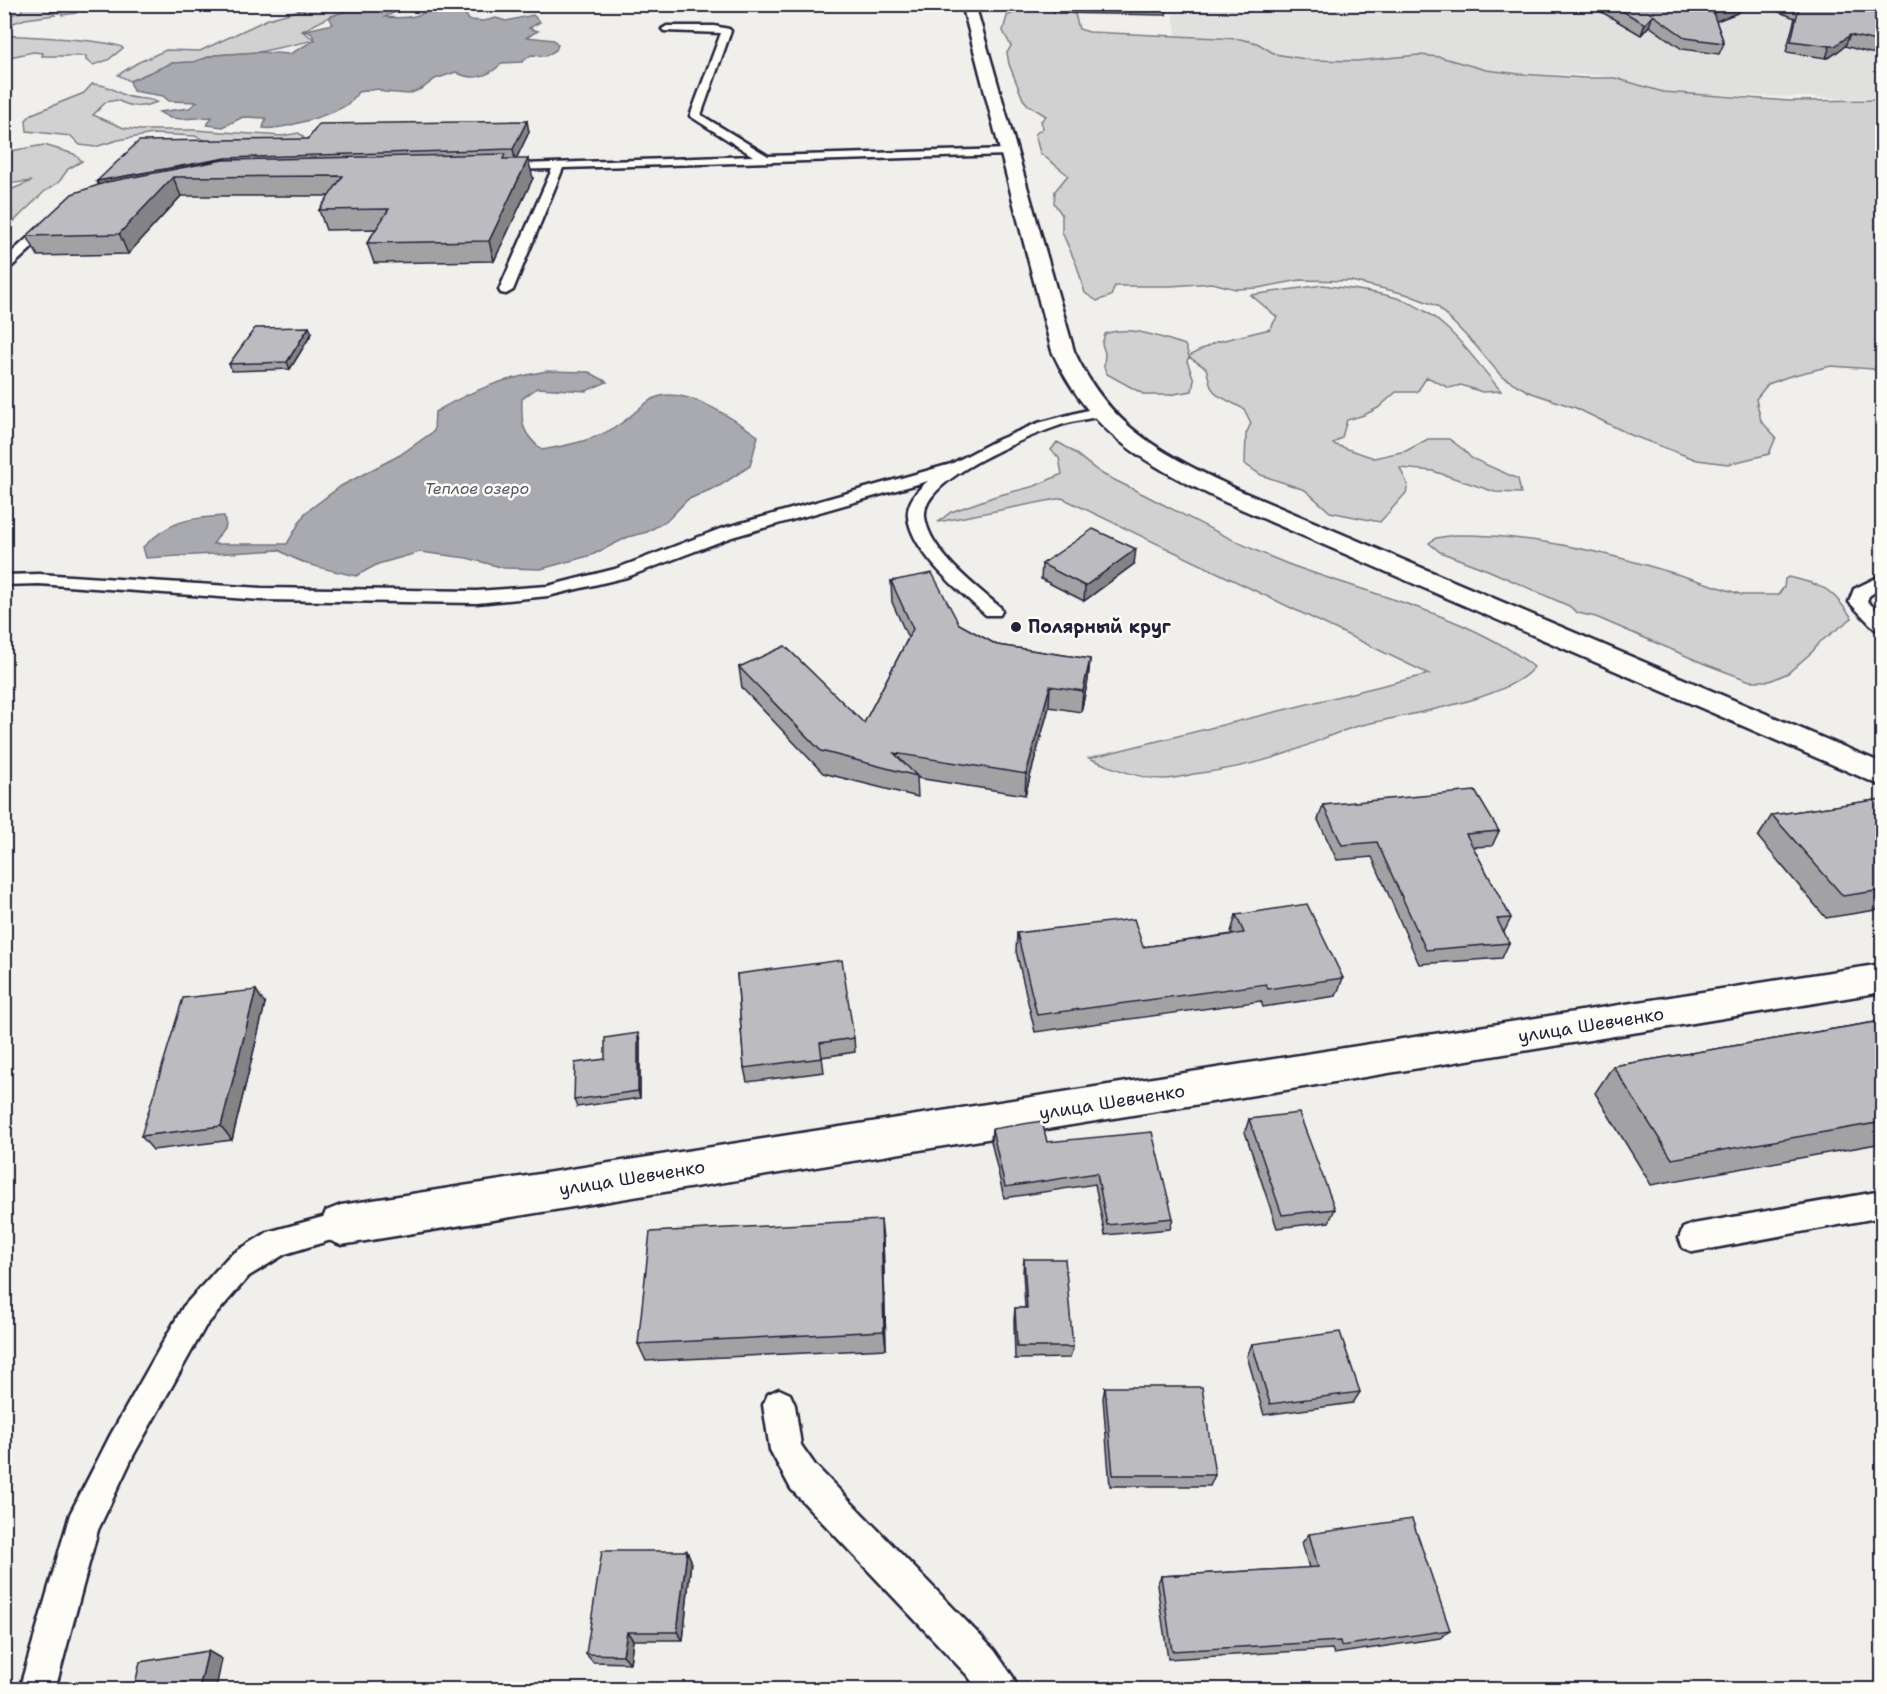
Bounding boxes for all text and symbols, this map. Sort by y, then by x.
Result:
water label: Теплое озеро [425,478,530,499]
place label: Полярный круг [1028,615,1172,639]
marker: Полярный круг [1009,620,1023,634]
street label: улица Шевченко [1516,1002,1666,1048]
street label: улица Шевченко [1037,1079,1187,1125]
street label: улица Шевченко [557,1155,707,1201]

